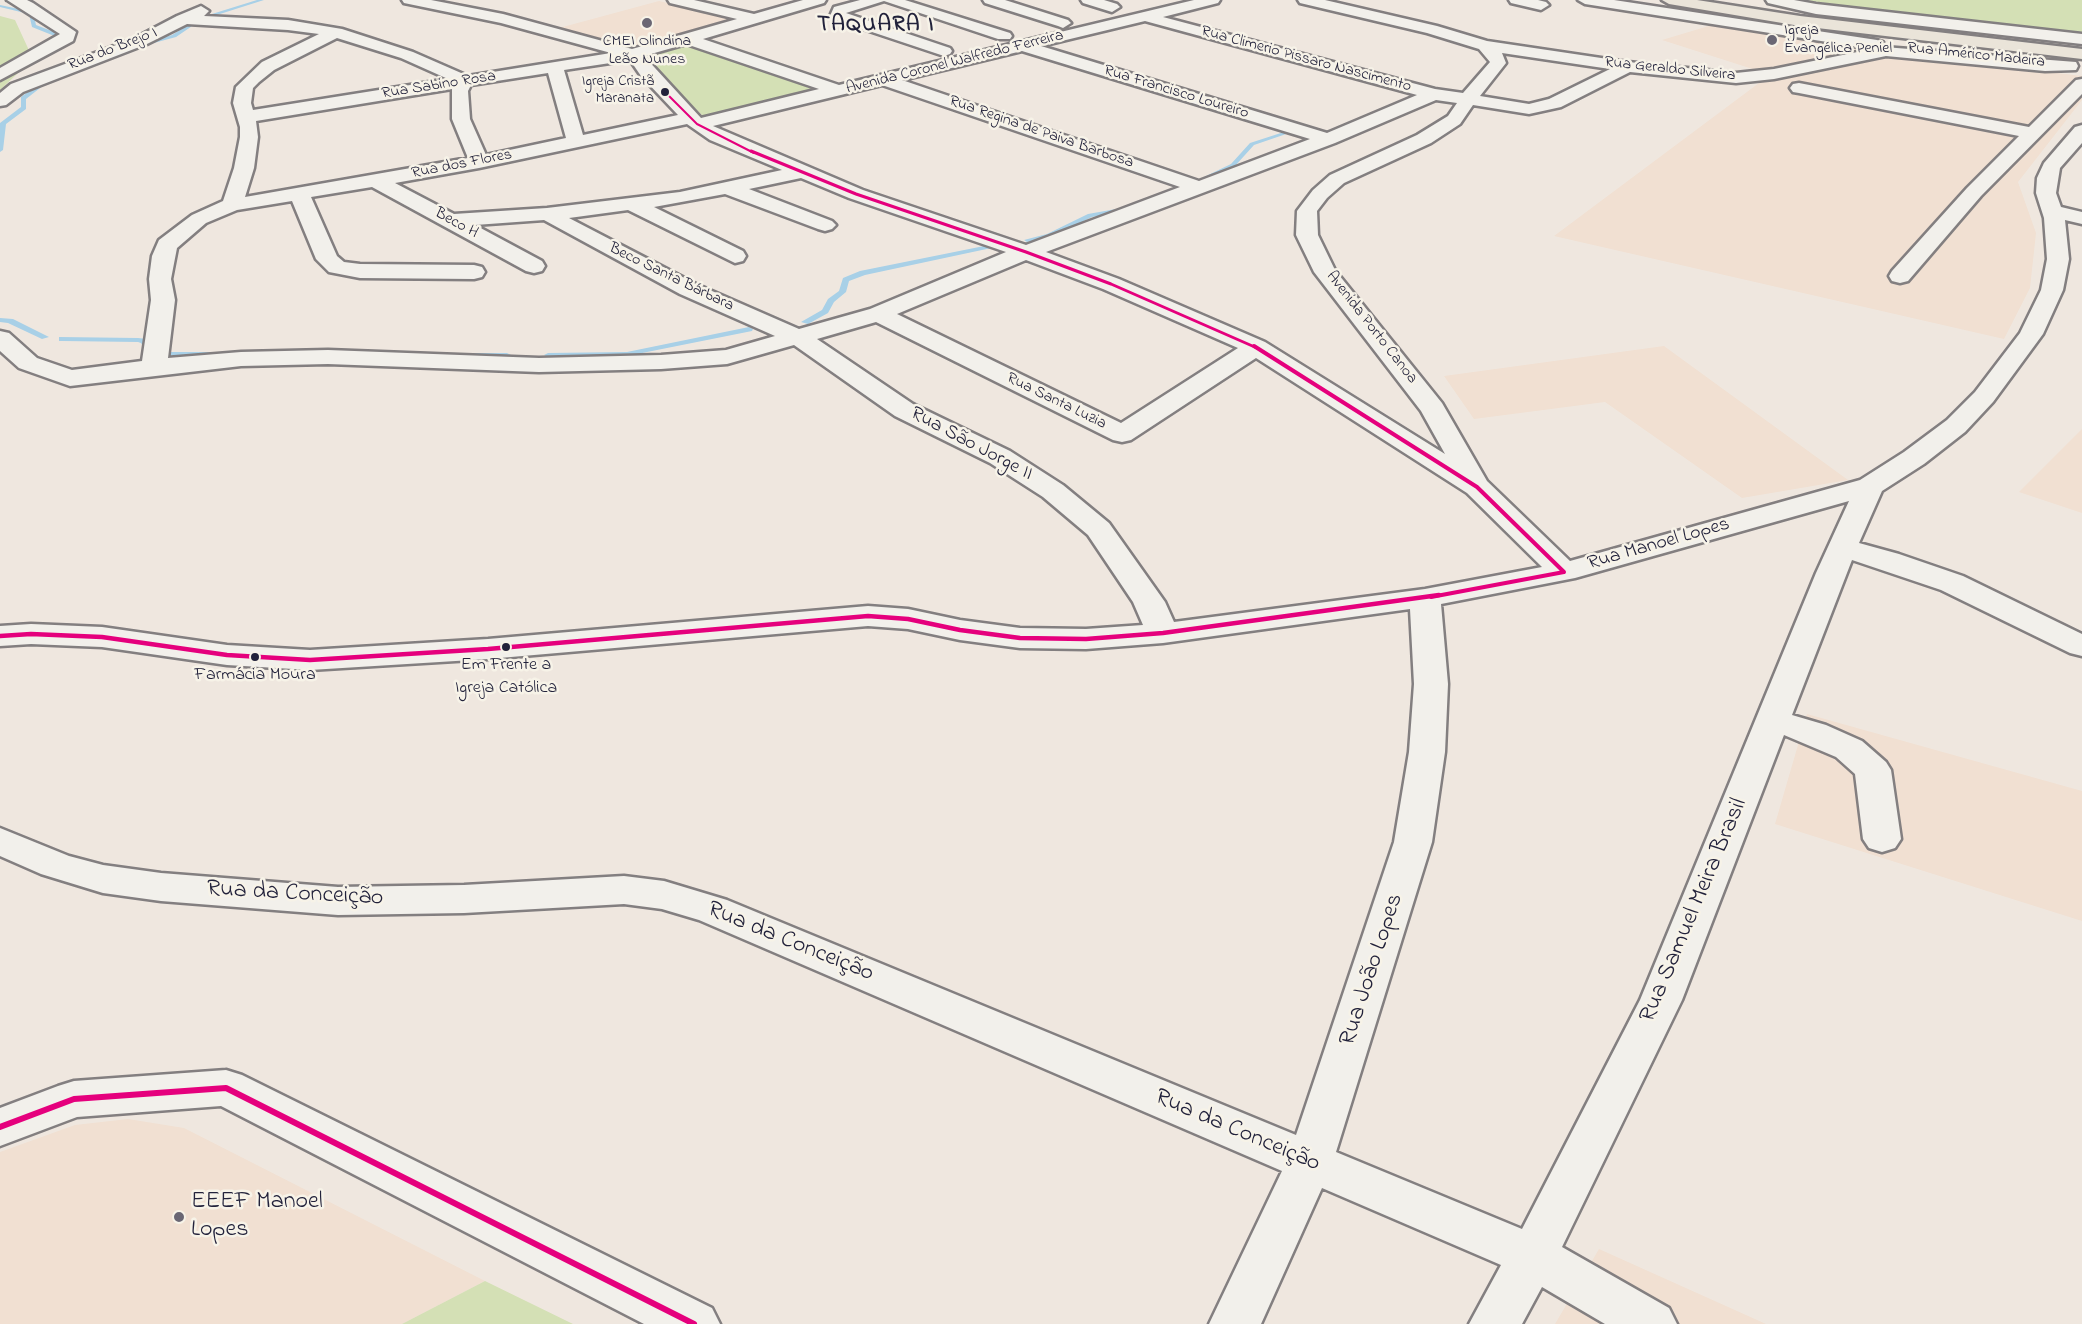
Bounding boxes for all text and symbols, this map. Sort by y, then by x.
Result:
district label: TAQUARA I [817,13,935,39]
marker: CMEI Olindina Leão Nunes [640,16,654,30]
place label: Igreja Evangélica Peniel [1784,21,1892,59]
street label: Rua Climerio Pissaro Nascimento [1199,23,1413,97]
street label: Rua do Brejo I [66,24,160,76]
street label: Avenida Coronel Walfredo Ferreira [844,27,1066,99]
place label: CMEI Olindina Leão Nunes [603,32,691,70]
marker: Igreja Evangélica Peniel [1765,33,1779,47]
street label: Rua Américo Madeira [1906,39,2046,73]
street label: Rua Geraldo Silveira [1604,54,1736,86]
street label: Rua Francisco Loureiro [1101,62,1251,124]
street label: Rua Sabino Rosa [381,68,497,104]
place label: Igreja Cristã Maranata [582,74,654,109]
marker: Igreja Cristã Maranata [659,86,671,98]
street label: Rua Regina de Paiva Barbosa [946,92,1136,174]
street label: Rua dos Flores [410,146,514,184]
street label: Beco H [431,204,481,244]
street label: Beco Santa Bárbara [605,239,737,317]
street label: Avenida Porto Canoa [1321,268,1421,388]
street label: Rua Santa Luzia [1003,370,1109,434]
street label: Rua São Jorge II [906,403,1036,487]
street label: Rua Manoel Lopes [1585,513,1733,577]
marker: Em Frente a Igreja Católica [500,641,512,653]
marker: Farmácia Moura [249,651,261,663]
place label: Em Frente a Igreja Católica [455,655,557,698]
place label: Farmácia Moura [194,665,316,687]
street label: Rua Samuel Meira Brasil [1635,795,1755,1027]
street label: Rua da Conceição [206,876,384,914]
street label: Rua João Lopes [1335,890,1411,1050]
street label: Rua da Conceição [703,897,877,989]
street label: Rua da Conceição [1150,1084,1324,1180]
place label: EEEF Manoel Lopes [191,1189,323,1245]
marker: EEEF Manoel Lopes [172,1210,186,1224]

